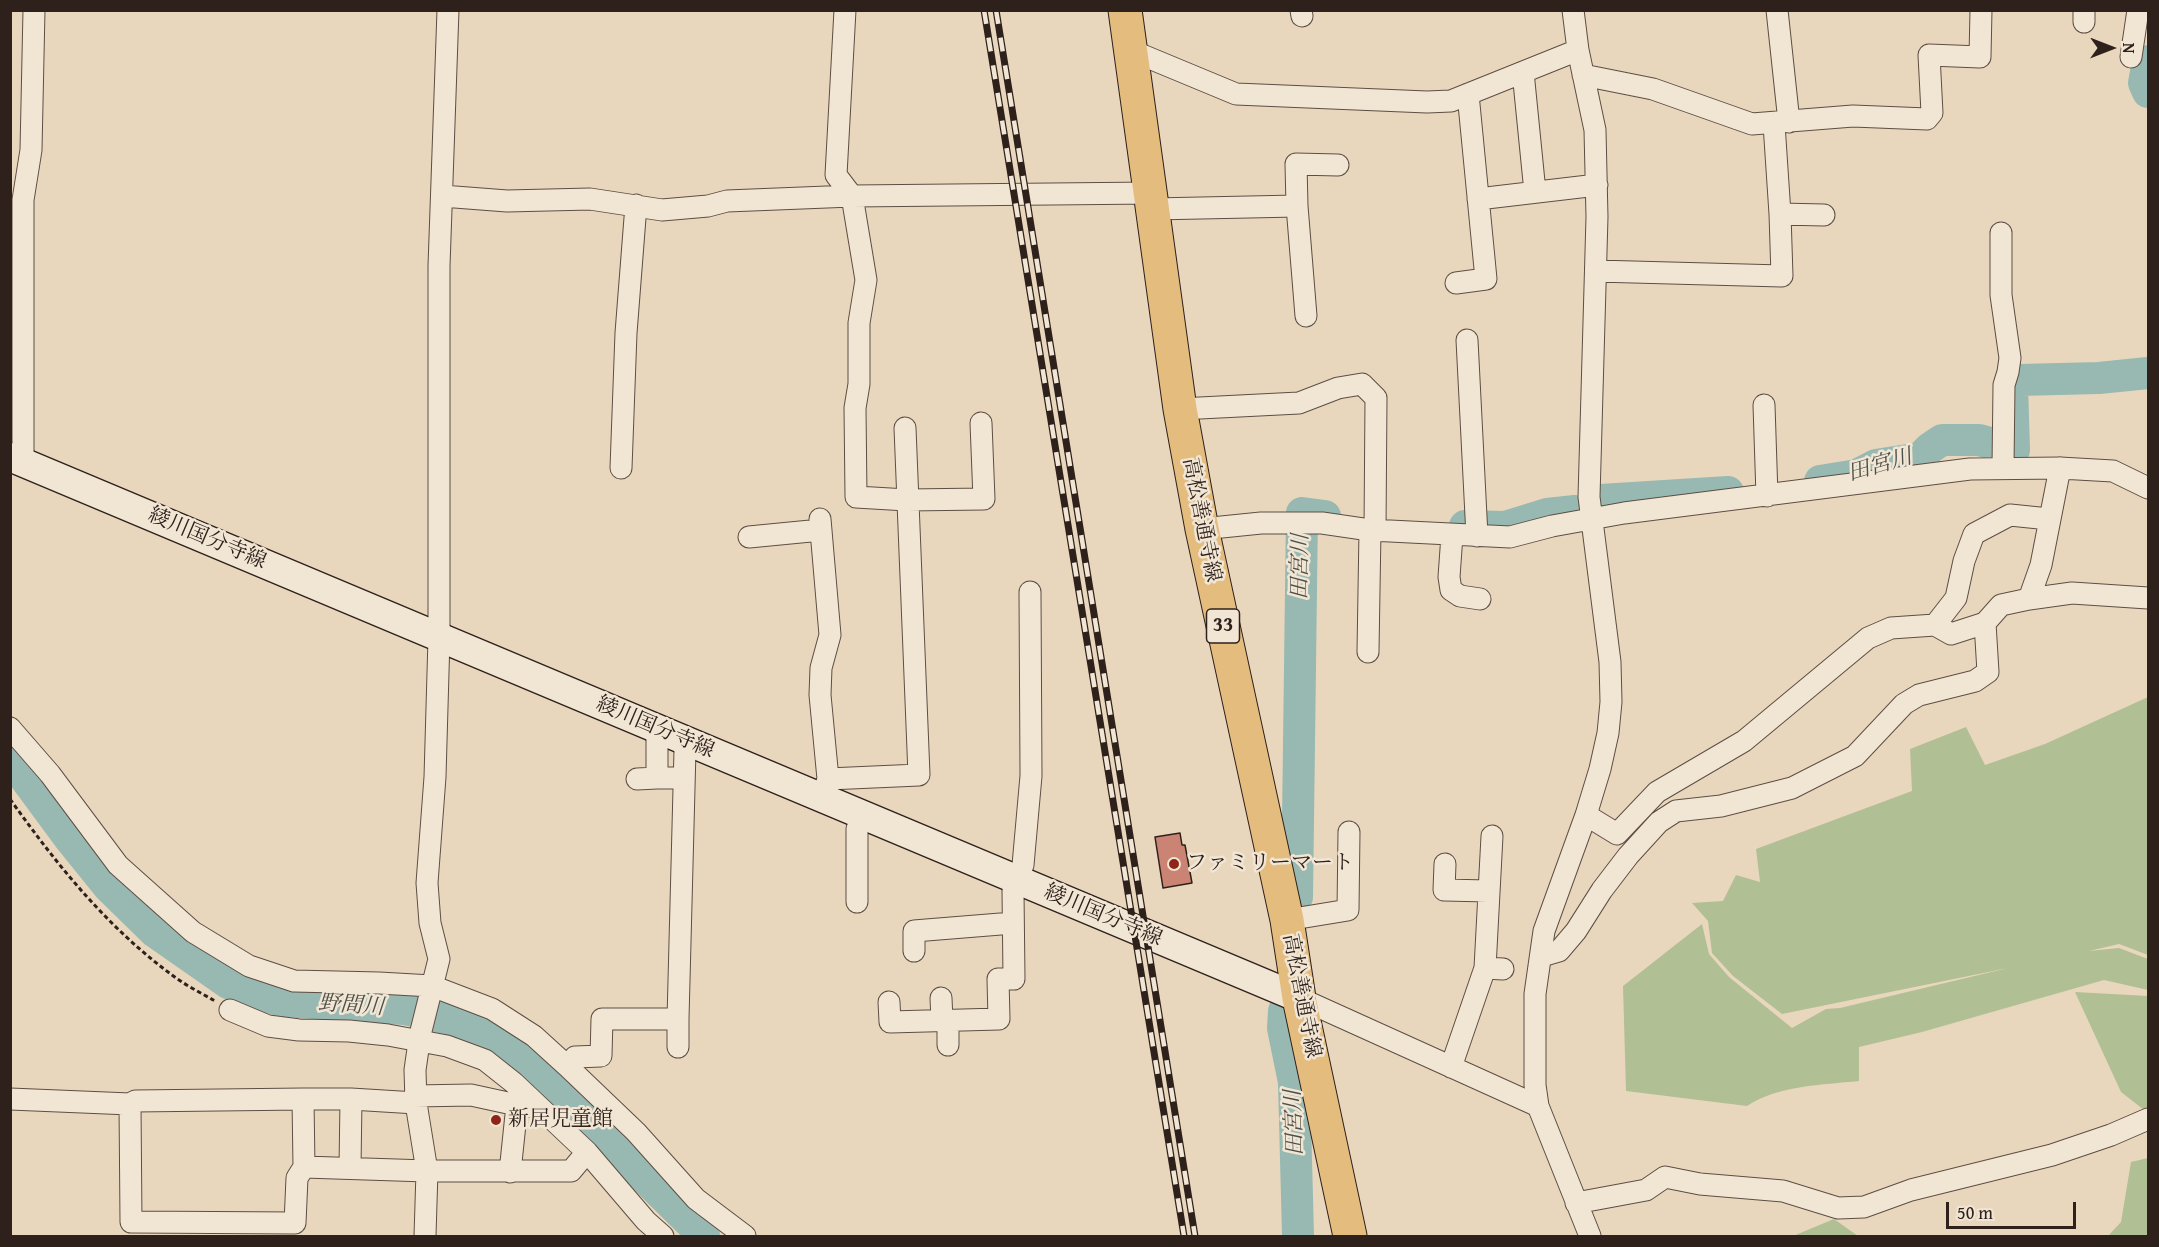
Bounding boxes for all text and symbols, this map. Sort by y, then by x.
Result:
north arrow [2081,18,2141,78]
text: N [2117,43,2141,53]
water label: 田宮川 [1845,444,1915,488]
street label: 高松善通寺線 [1177,456,1225,584]
street label: 綾川国分寺線 [144,503,270,575]
water label: 田宮川 [1287,534,1315,600]
road number: 33 [1206,609,1240,643]
street label: 綾川国分寺線 [592,692,718,764]
place label: ファミリーマート [1186,851,1354,877]
marker: ファミリーマート [1167,857,1181,871]
street label: 綾川国分寺線 [1040,880,1166,952]
street label: 高松善通寺線 [1277,932,1325,1060]
water label: 野間川 [317,991,385,1021]
water label: 田宮川 [1281,1090,1309,1156]
place label: 新居児童館 [508,1107,613,1133]
marker: 新居児童館 [489,1113,503,1127]
scale bar [1949,1190,2080,1228]
text: 50 m [1957,1199,1993,1226]

